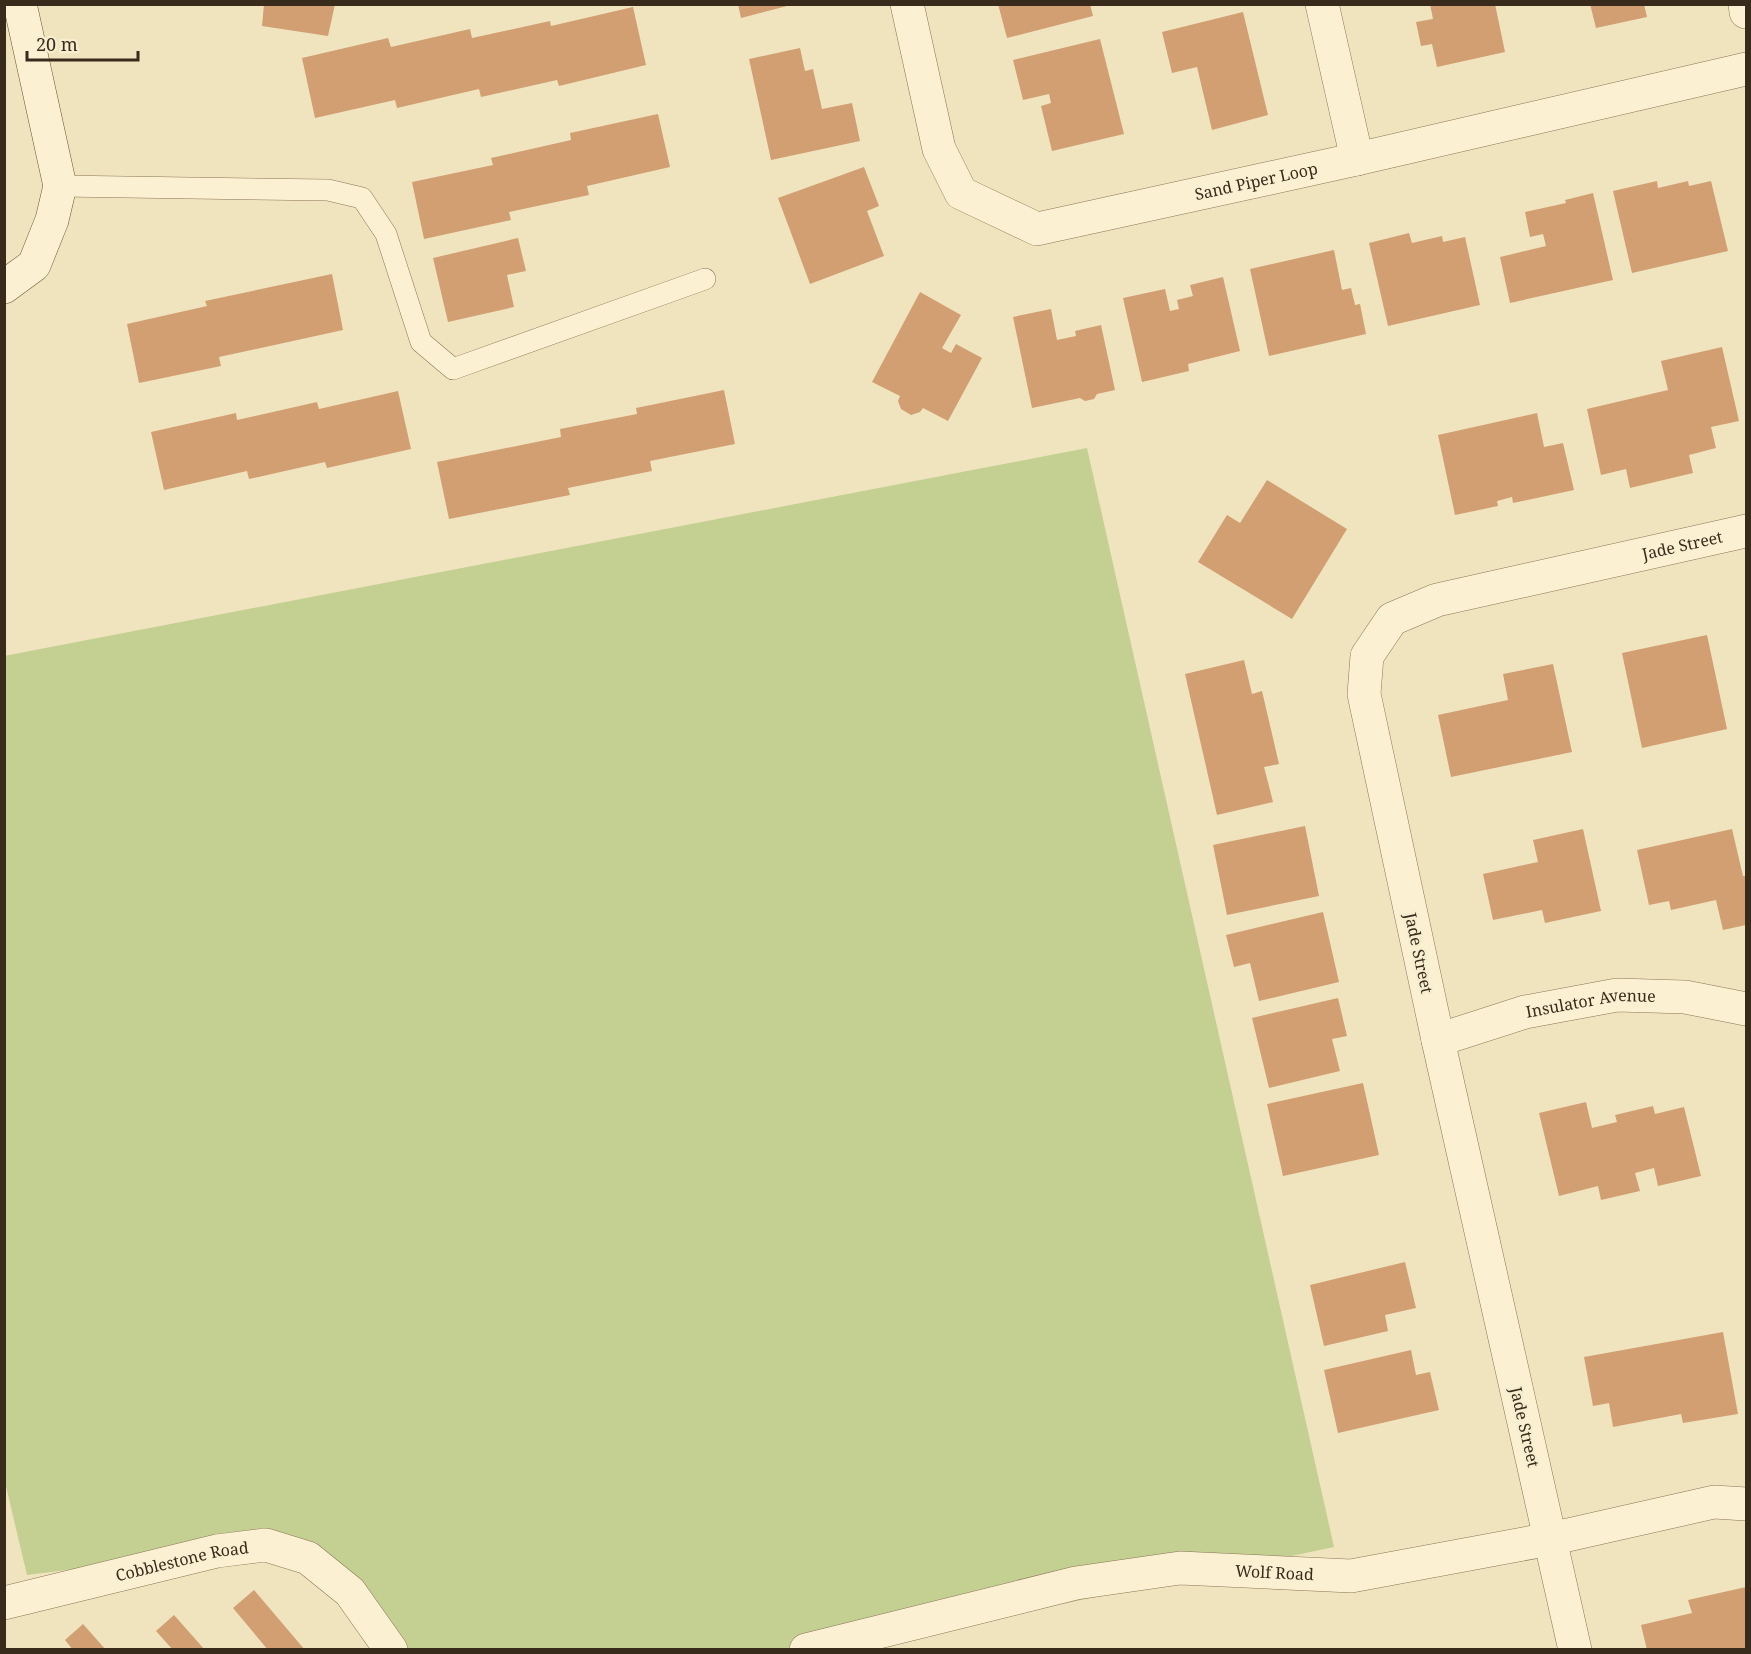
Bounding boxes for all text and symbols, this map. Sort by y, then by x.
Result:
scale bar [27,24,138,62]
text: 20 m [36,32,78,56]
street label: Sand Piper Loop [1193,157,1320,205]
street label: Jade Street [1639,525,1725,565]
street label: Jade Street [1400,910,1438,996]
street label: Insulator Avenue [1524,984,1656,1023]
street label: Jade Street [1505,1384,1545,1470]
street label: Cobblestone Road [113,1536,250,1586]
street label: Wolf Road [1235,1560,1315,1585]

